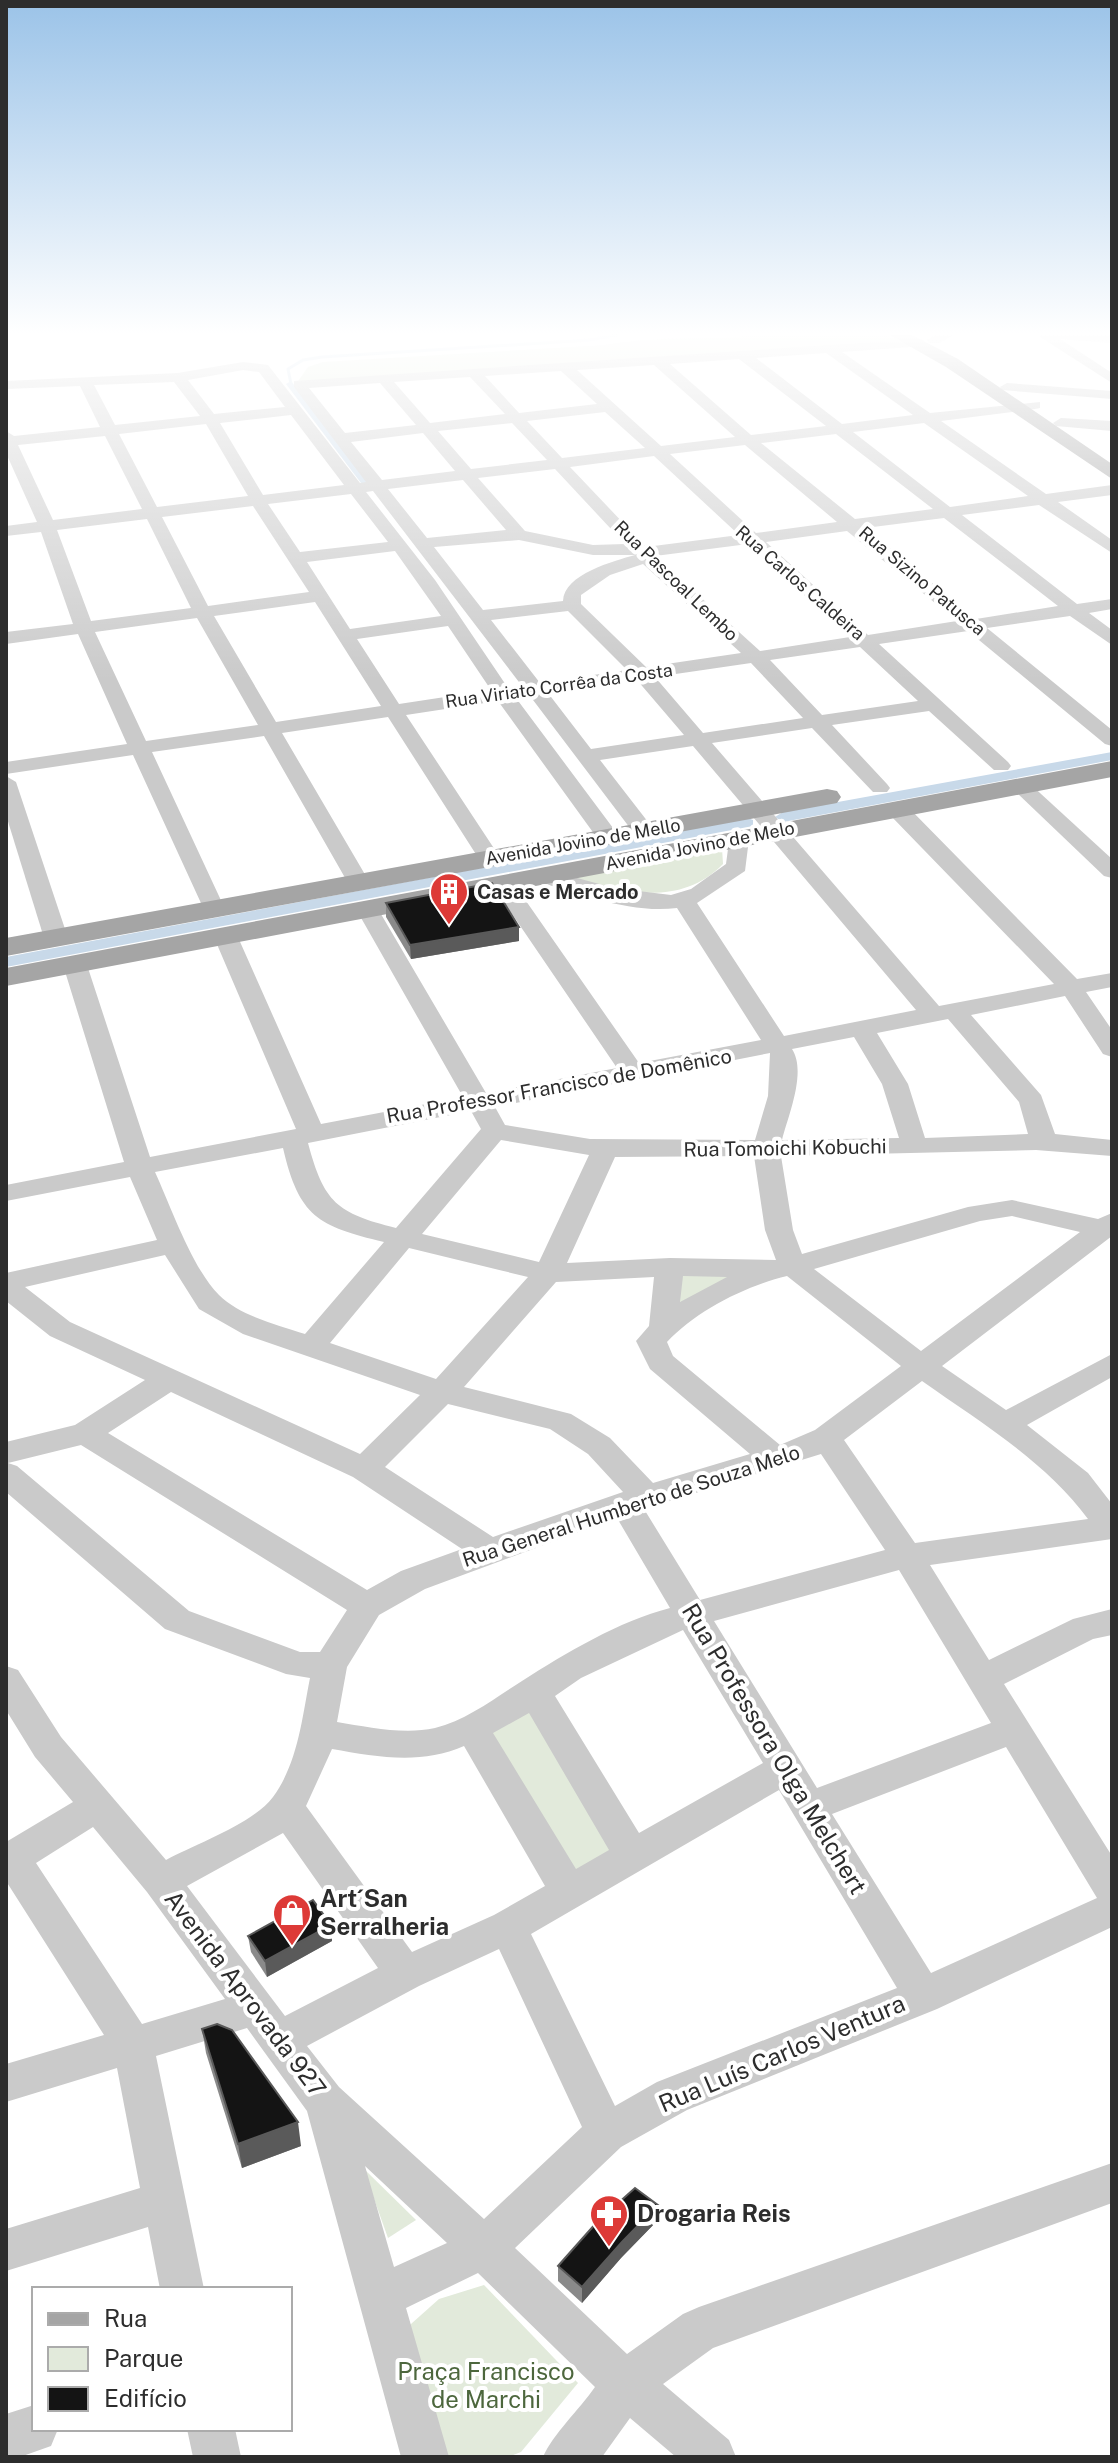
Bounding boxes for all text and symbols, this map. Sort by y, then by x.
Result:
street label: Rua Pascoal Lembo [610,516,742,645]
street label: Rua Carlos Caldeira [732,521,869,644]
street label: Rua Sizino Patusca [855,522,990,640]
street label: Rua Viriato Corrêa da Costa [444,659,674,712]
street label: Avenida Jovino de Mello [484,814,682,869]
street label: Avenida Jovino de Melo [604,817,796,874]
building icon: Casas e Mercado [428,871,470,926]
place label: Casas e Mercado [477,880,639,904]
street label: Rua Professor Francisco de Domênico [384,1044,734,1128]
street label: Rua Tomoichi Kobuchi [683,1134,887,1162]
street label: Rua General Humberto de Souza Melo [459,1440,803,1572]
street label: Rua Professora Olga Melchert [677,1598,873,1899]
place label: Art´San Serralheria [320,1884,449,1940]
street label: Avenida Aprovada 927 [159,1885,332,2102]
shop icon: Art´San Serralheria [271,1892,313,1947]
street label: Rua Luís Carlos Ventura [654,1988,909,2118]
pharmacy icon: Drogaria Reis [588,2193,630,2248]
place label: Drogaria Reis [637,2199,791,2227]
legend [32,2287,292,2431]
text: Rua [104,2304,147,2332]
text: Parque [104,2344,183,2372]
park label: Praça Francisco de Marchi [397,2357,575,2413]
text: Edifício [104,2384,187,2412]

